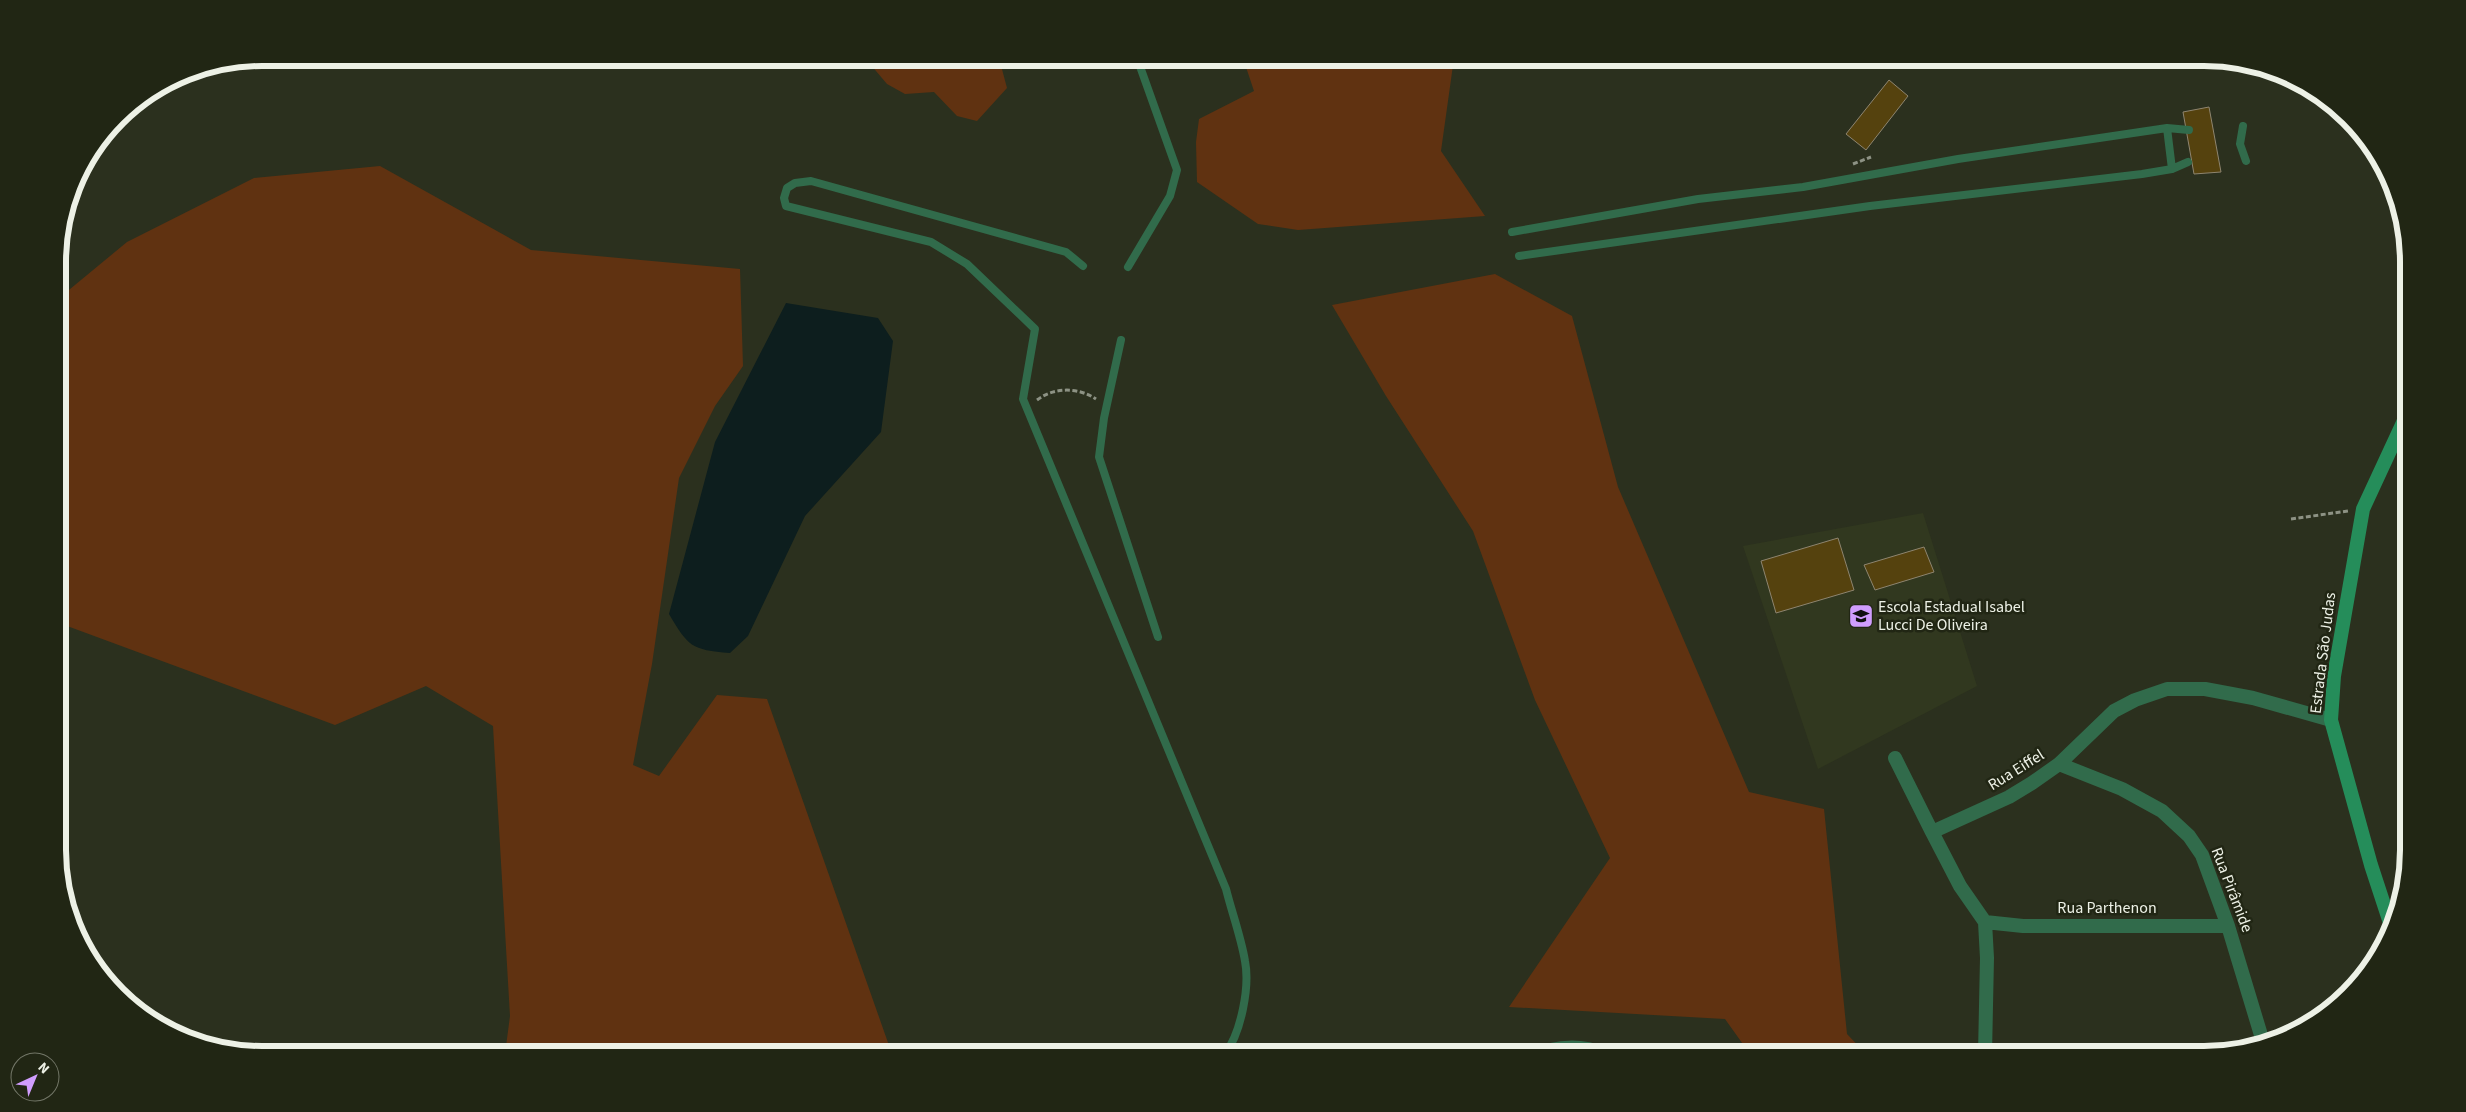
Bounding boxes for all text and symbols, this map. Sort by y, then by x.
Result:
street label: Estrada São Judas [2305,591,2341,715]
place label: Escola Estadual Isabel Lucci De Oliveira [1878,596,2025,636]
school or university icon: Escola Estadual Isabel Lucci De Oliveira [1848,603,1874,629]
street label: Rua Eiffel [1984,744,2048,796]
street label: Rua Pirâmide [2206,844,2258,936]
street label: Rua Parthenon [2057,897,2157,919]
north arrow [10,1052,60,1102]
text: N [33,1058,54,1079]

